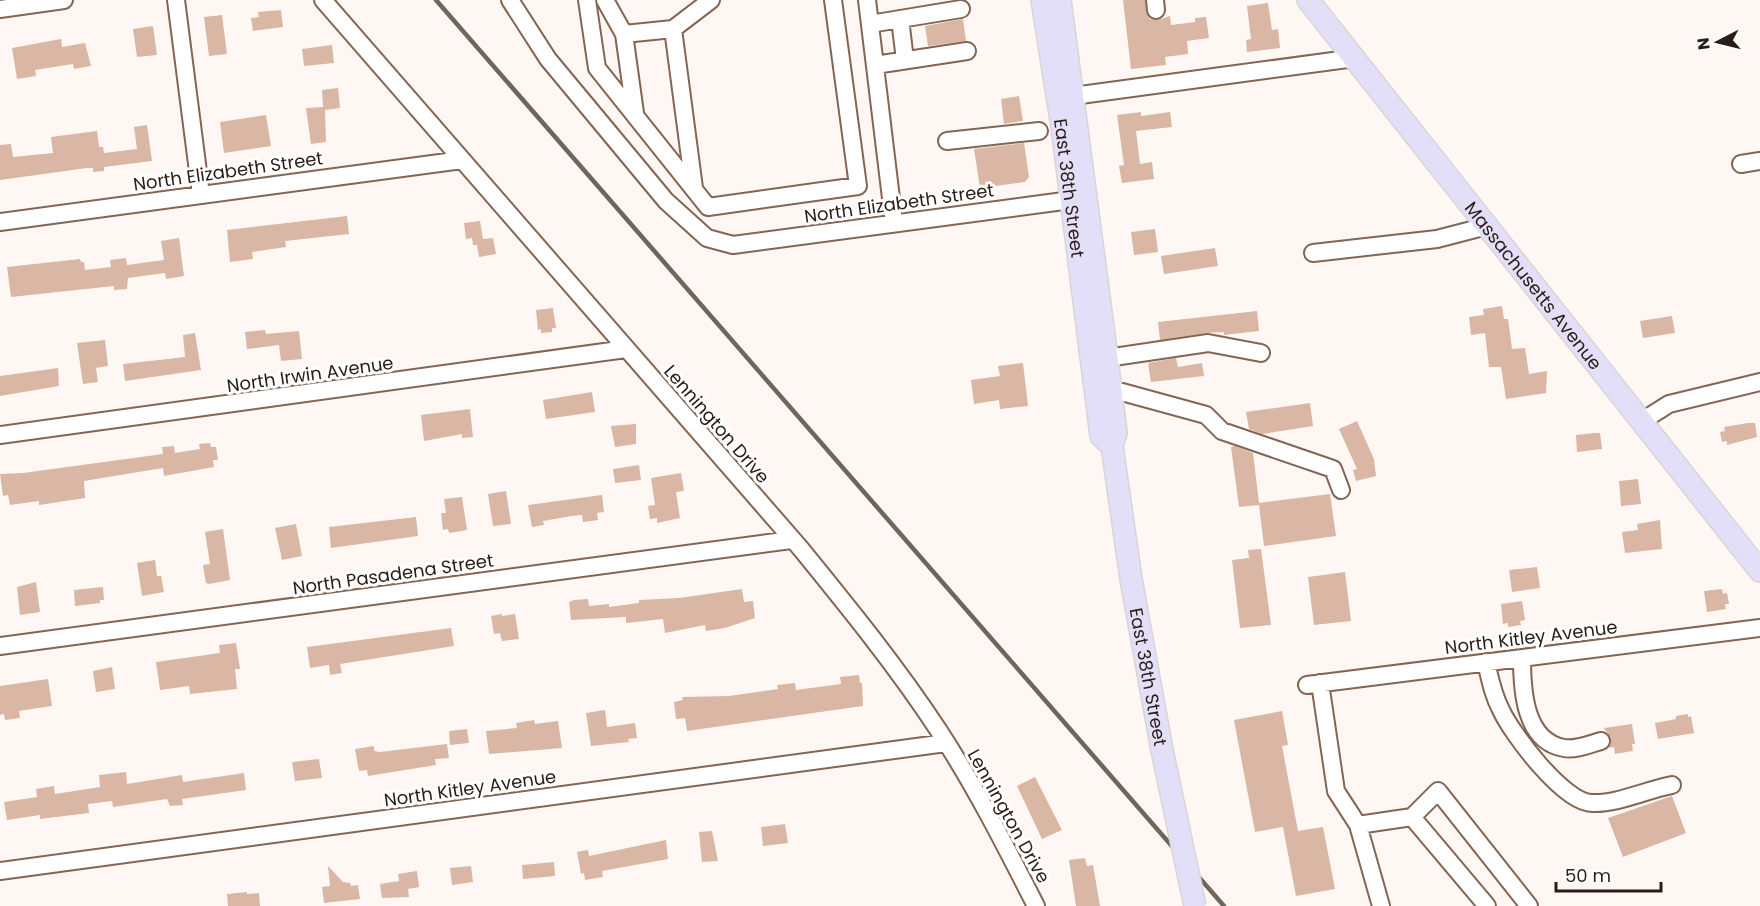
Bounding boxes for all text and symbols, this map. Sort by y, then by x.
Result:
north arrow [1688,12,1748,72]
text: N [1691,36,1716,51]
street label: East 38th Street [1048,117,1091,259]
street label: North Elizabeth Street [132,145,324,197]
street label: North Elizabeth Street [803,177,995,229]
street label: Massachusetts Avenue [1460,196,1608,375]
street label: North Irwin Avenue [225,350,395,398]
street label: Lennington Drive [658,359,776,489]
street label: North Pasadena Street [291,548,495,600]
street label: East 38th Street [1124,606,1174,748]
street label: North Kitley Avenue [1443,614,1619,660]
street label: Lennington Drive [962,745,1056,887]
street label: North Kitley Avenue [382,764,558,812]
scale bar [1556,855,1661,893]
text: 50 m [1565,863,1611,888]

